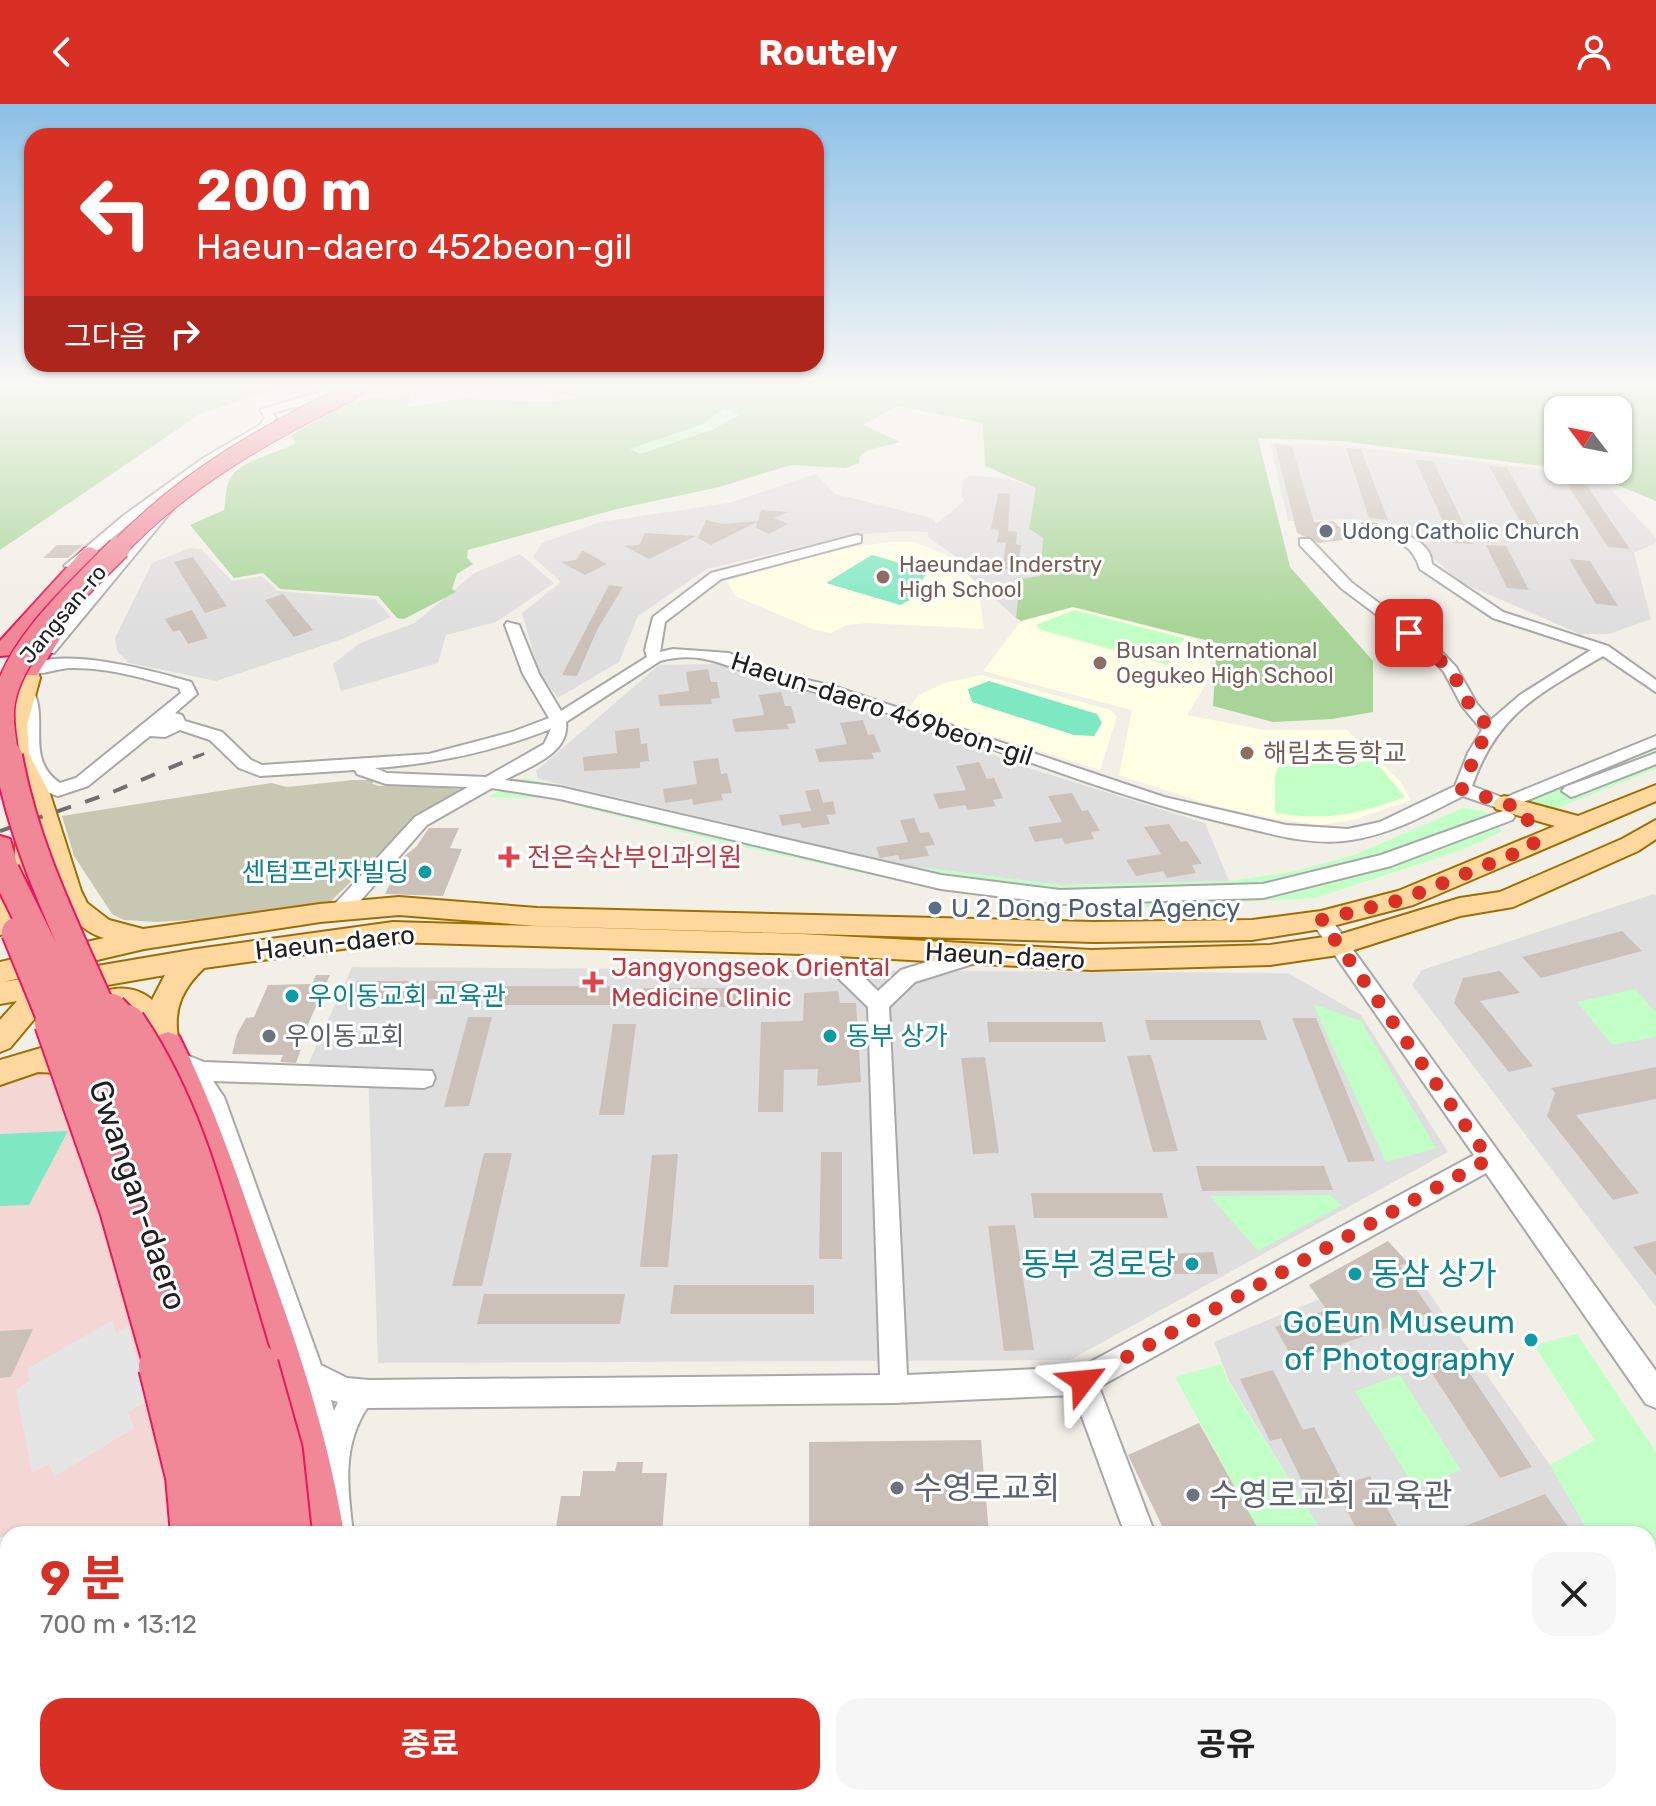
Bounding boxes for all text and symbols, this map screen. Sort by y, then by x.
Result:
icon: back [40,30,84,74]
icon: person [1572,30,1616,74]
text: Routely [758,31,898,74]
text: 200 m [196,158,372,224]
icon: left [64,160,168,264]
text: Haeun-daero 452beon-gil [196,225,632,268]
icon: right [163,312,207,356]
text: 그다음 [64,319,147,355]
north arrow [1544,396,1632,484]
map controls [1544,396,1632,484]
place label: Udong Catholic Church [1342,518,1580,545]
marker: Udong Catholic Church [1317,522,1335,540]
place label: Haeundae Inderstry High School [899,551,1102,603]
street label: Jangsan-ro [14,559,112,669]
marker: Haeundae Inderstry High School [874,568,892,586]
pin [1375,599,1443,667]
icon: arrive [1387,611,1431,655]
place label: Busan International Oegukeo High School [1116,637,1334,689]
street label: Haeun-daero 469beon-gil [727,646,1037,772]
marker: Busan International Oegukeo High School [1091,654,1109,672]
place label: 해림초등학교 [1263,738,1407,769]
marker: 해림초등학교 [1238,744,1256,762]
place label: 전은숙산부인과의원 [527,842,742,873]
marker: 전은숙산부인과의원 [498,846,520,868]
place label: 센텀프라자빌딩 [242,857,409,888]
marker: 센텀프라자빌딩 [416,863,434,881]
place label: U 2 Dong Postal Agency [951,893,1240,924]
marker: U 2 Dong Postal Agency [926,899,944,917]
street label: Haeun-daero [254,919,416,967]
street label: Haeun-daero [924,936,1086,976]
place label: Jangyongseok Oriental Medicine Clinic [611,952,890,1013]
marker: Jangyongseok Oriental Medicine Clinic [582,971,604,993]
place label: 우이동교회 교육관 [308,981,506,1012]
marker: 우이동교회 교육관 [283,987,301,1005]
place label: 우이동교회 [285,1021,405,1052]
place label: 동부 상가 [846,1021,948,1052]
marker: 우이동교회 [260,1027,278,1045]
marker: 동부 상가 [821,1027,839,1045]
street label: Gwangan-daero [81,1075,195,1315]
place label: 동부 경로당 [1021,1245,1176,1283]
marker: 동부 경로당 [1183,1255,1201,1273]
place label: 동삼 상가 [1371,1255,1497,1293]
marker: 동삼 상가 [1346,1265,1364,1283]
place label: GoEun Museum of Photography [1283,1303,1515,1378]
marker: GoEun Museum of Photography [1522,1331,1540,1349]
position arrow [1041,1339,1125,1423]
place label: 수영로교회 [913,1469,1060,1507]
place label: 수영로교회 교육관 [1209,1476,1452,1514]
marker: 수영로교회 [888,1479,906,1497]
marker: 수영로교회 교육관 [1184,1486,1202,1504]
text: 9 분 [40,1550,125,1607]
button: close [1532,1552,1616,1636]
text: 700 m · 13:12 [40,1609,197,1640]
button: 종료 [40,1698,820,1790]
button: 공유 [836,1698,1616,1790]

